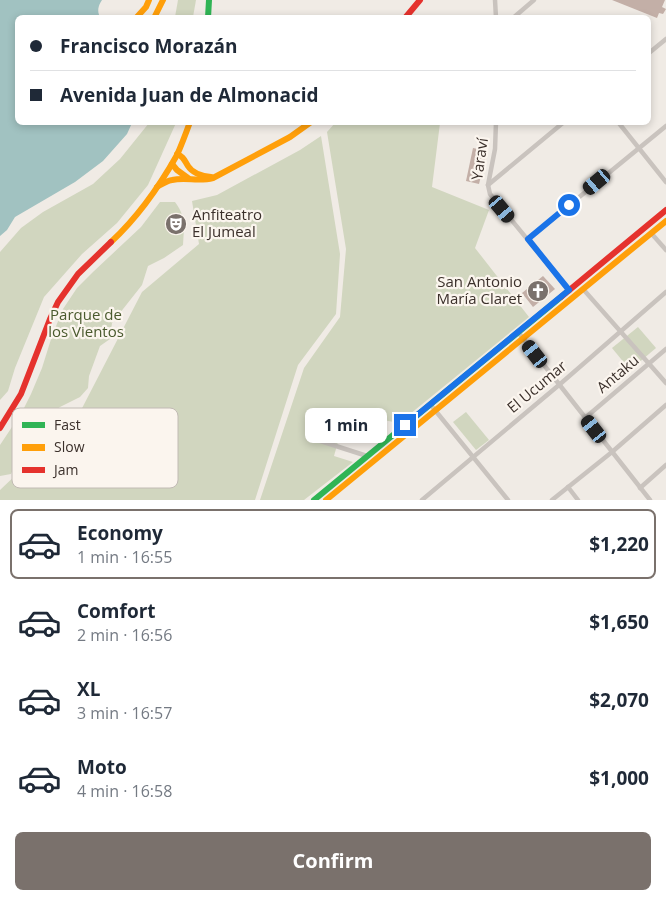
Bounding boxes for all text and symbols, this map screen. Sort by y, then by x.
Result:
text: Francisco Morazán [60,33,238,59]
text: Avenida Juan de Almonacid [60,82,319,108]
street label: Yaraví [466,135,492,181]
car [580,167,613,197]
car [486,193,517,225]
route start [558,194,580,216]
place label: Anfiteatro El Jumeal [192,204,262,241]
theatre icon: Anfiteatro El Jumeal [164,212,188,236]
place label: San Antonio María Claret [437,271,522,308]
church icon: San Antonio María Claret [526,279,550,303]
park label: Parque de los Vientos [48,304,124,341]
car [519,338,550,370]
street label: Antaku [592,350,643,397]
street label: El Ucumar [502,356,570,417]
legend [12,408,178,488]
callout: 1 min [305,408,388,442]
car [578,413,609,445]
text: 1 min [324,414,368,436]
route end [394,414,416,436]
text: Fast [54,415,81,434]
text: Slow [54,437,85,456]
text: Jam [52,460,79,479]
text: Economy [77,520,163,546]
icon: car [17,522,62,567]
text: $1,220 [589,531,649,557]
text: 1 min · 16:55 [77,546,172,568]
text: Comfort [77,598,156,624]
icon: car [17,600,62,645]
text: $1,650 [589,609,649,635]
text: 2 min · 16:56 [77,624,172,646]
text: XL [77,676,100,702]
icon: car [17,678,62,723]
text: $2,070 [589,687,649,713]
text: 3 min · 16:57 [77,702,172,724]
text: Moto [77,754,127,780]
icon: car [17,756,62,801]
text: $1,000 [589,765,649,791]
text: 4 min · 16:58 [77,780,172,802]
button: Confirm [15,832,651,890]

